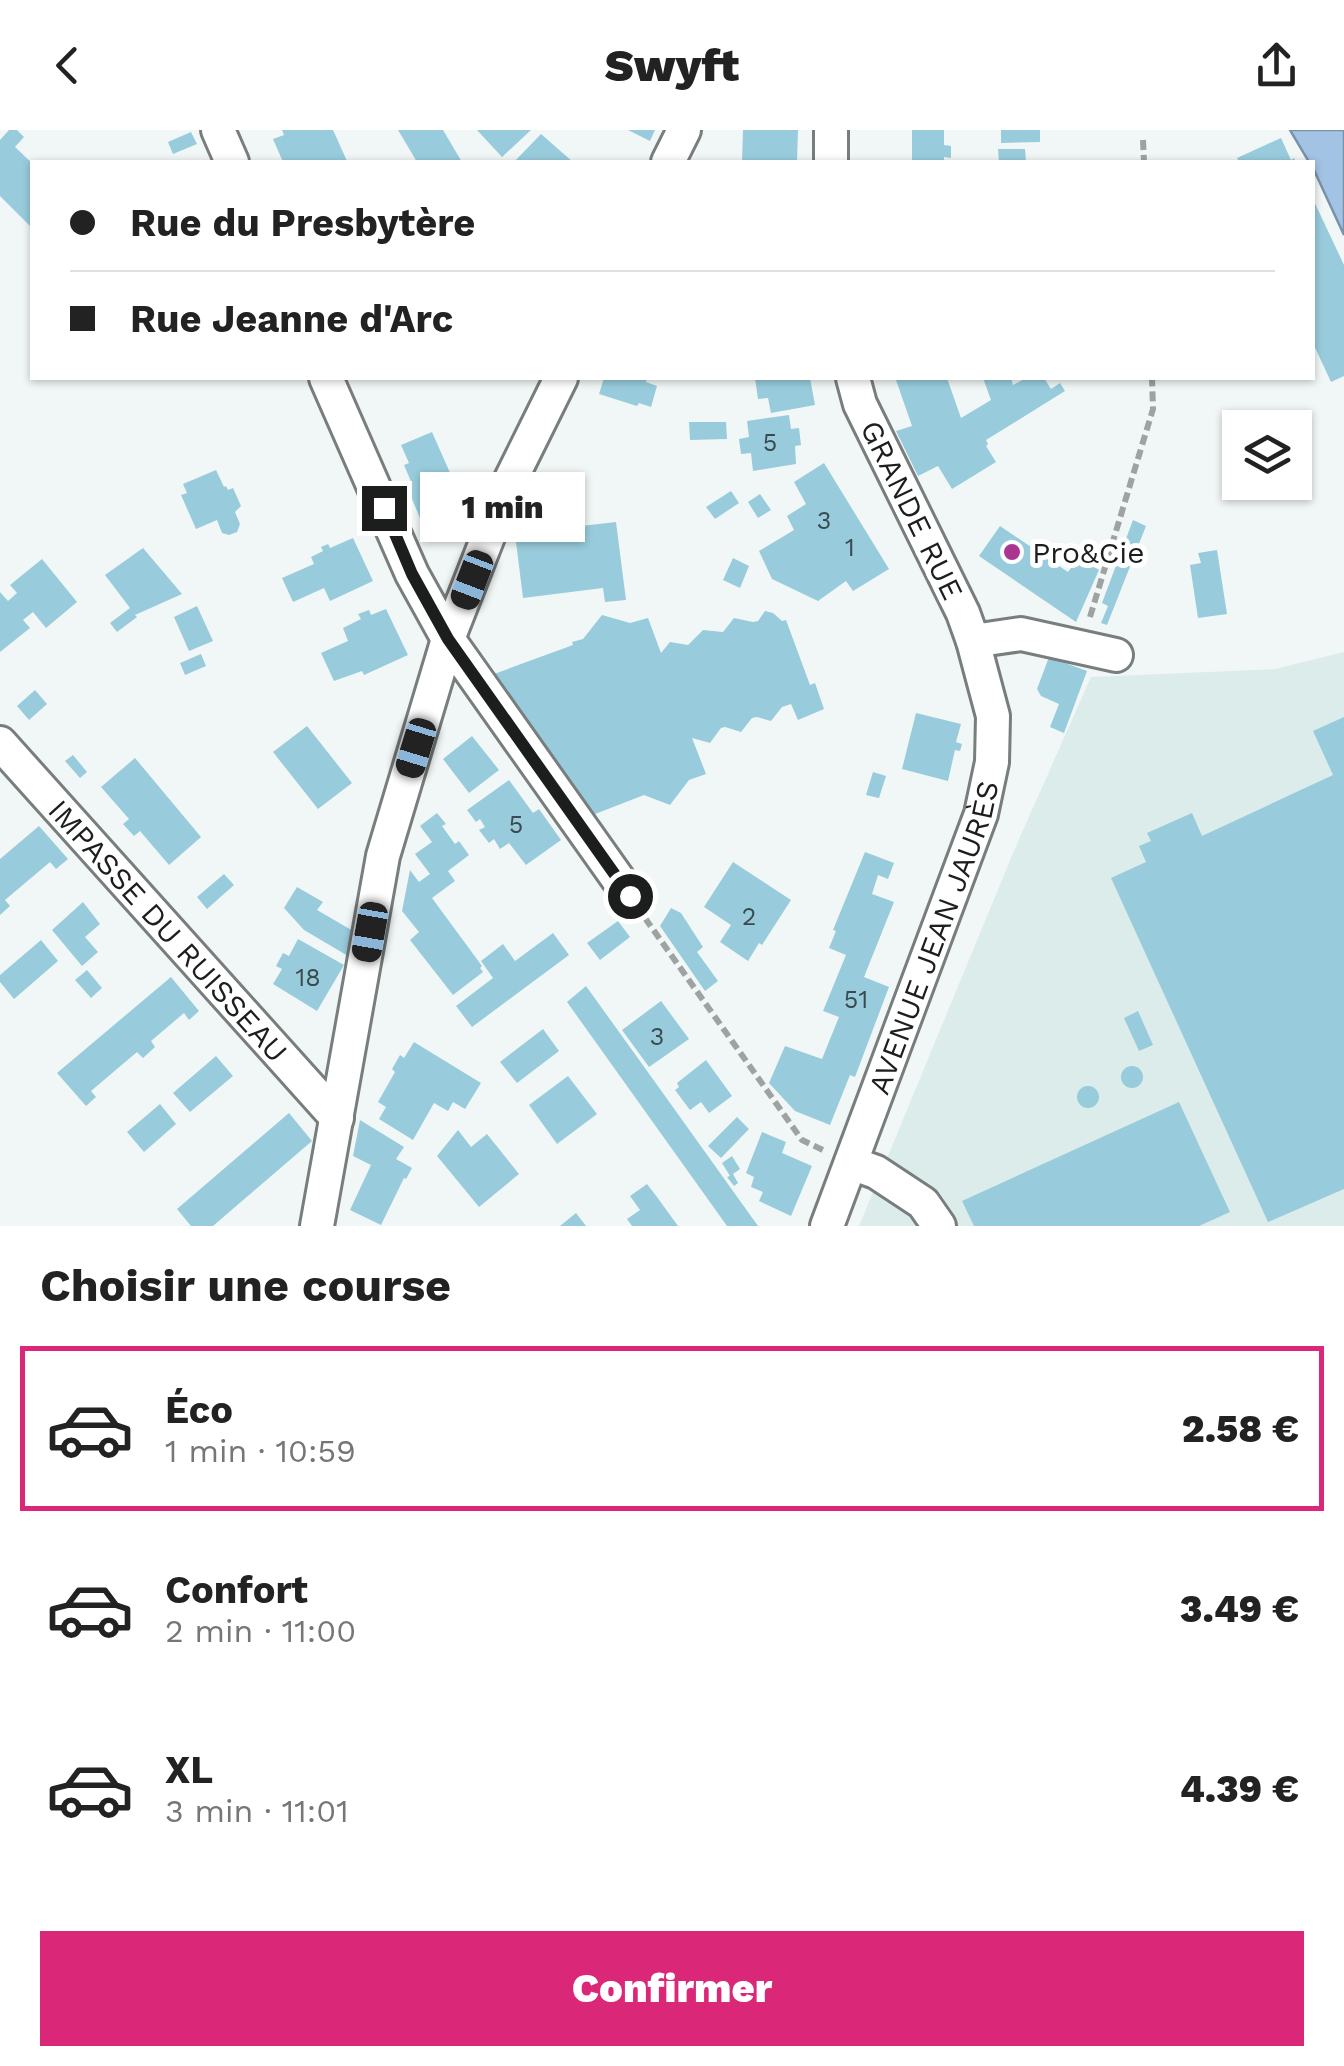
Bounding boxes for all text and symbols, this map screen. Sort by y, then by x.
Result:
icon: back [40,38,95,93]
icon: share [1249,38,1304,93]
text: Swyft [605,39,739,92]
text: Rue du Presbytère [130,201,475,245]
text: Rue Jeanne d'Arc [130,297,453,341]
map controls [1222,410,1312,500]
button: layers [1222,410,1312,500]
street label: GRANDE RUE [854,415,970,605]
house number: 5 [763,428,777,457]
callout: 1 min [419,473,584,543]
route end [362,486,407,531]
text: 1 min [461,488,544,526]
house number: 3 [817,506,831,535]
house number: 1 [845,533,855,562]
place label: Pro&Cie [1032,535,1145,570]
marker: Pro&Cie [1001,541,1023,563]
car [447,547,497,613]
car [393,715,439,781]
street label: AVENUE JEAN JAURÈS [860,777,1005,1099]
street label: IMPASSE DU RUISSEAU [42,792,295,1069]
house number: 5 [509,810,523,839]
route start [608,874,653,919]
car [350,900,390,964]
house number: 2 [742,902,756,931]
house number: 18 [295,963,321,992]
house number: 51 [844,985,868,1014]
house number: 3 [650,1022,664,1051]
text: Choisir une course [40,1259,451,1312]
icon: car [45,1384,135,1474]
text: Éco [165,1388,233,1432]
text: 2.58 € [1182,1407,1299,1451]
text: 1 min · 10:59 [165,1432,356,1470]
icon: car [45,1564,135,1654]
text: Confort [165,1568,308,1612]
text: 3.49 € [1180,1587,1299,1631]
text: 2 min · 11:00 [165,1612,356,1650]
icon: car [45,1744,135,1834]
text: XL [165,1748,213,1792]
text: 4.39 € [1180,1767,1299,1811]
text: 3 min · 11:01 [165,1792,349,1830]
button: Confirmer [40,1931,1304,2046]

